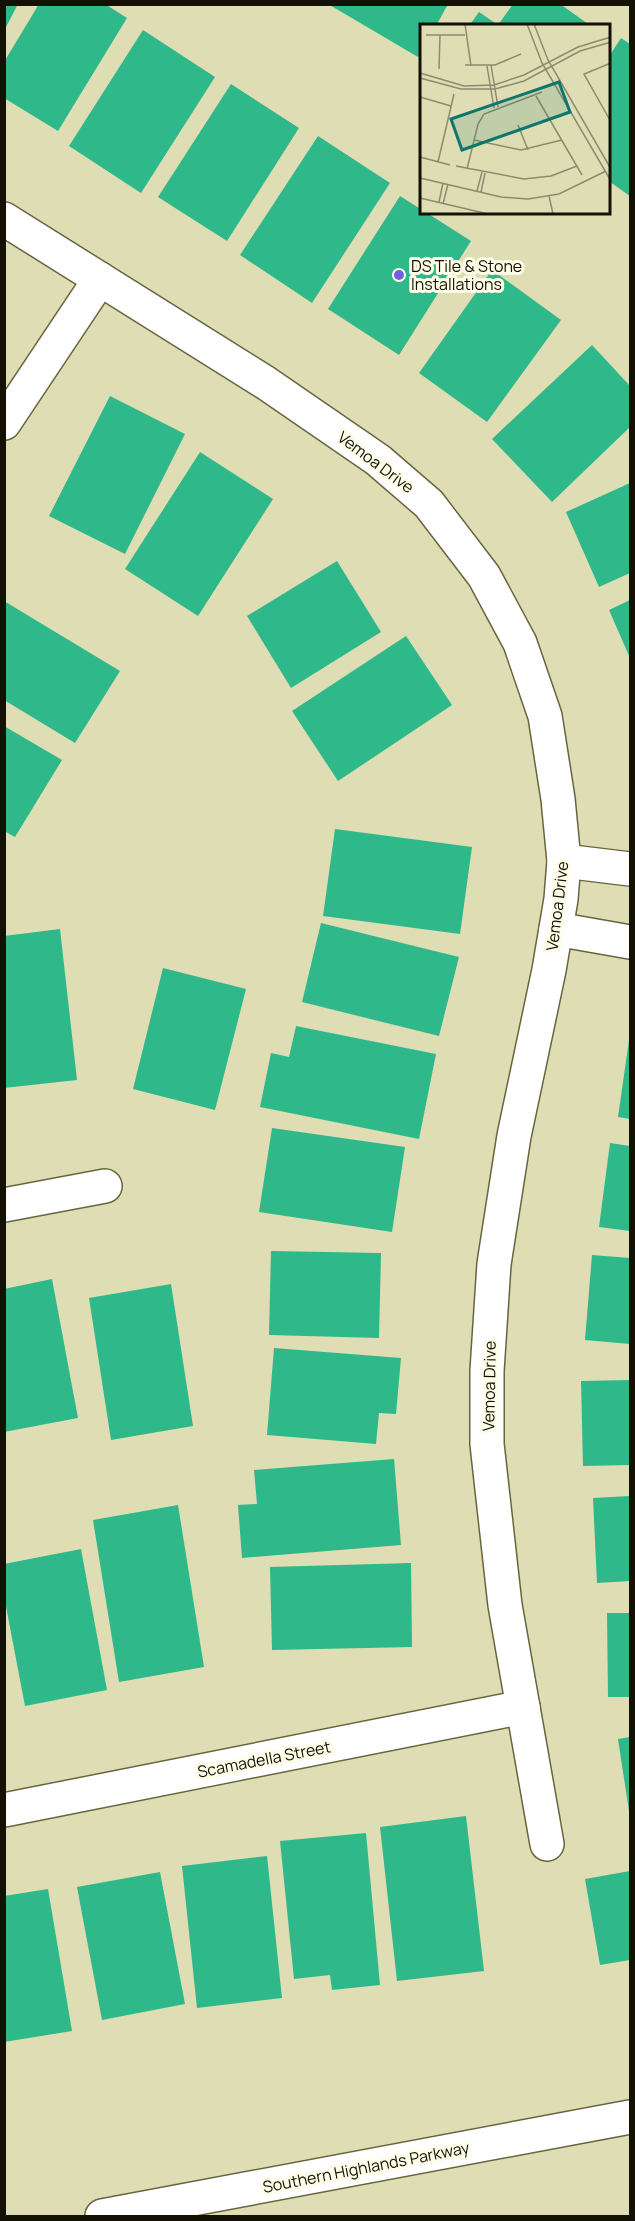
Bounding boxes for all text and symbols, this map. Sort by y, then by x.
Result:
inset map [420,24,611,214]
place label: DS Tile & Stone Installations [411,255,522,295]
marker: DS Tile & Stone Installations [392,268,406,282]
street label: Vemoa Drive [333,426,419,498]
street label: Vemoa Drive [541,860,573,952]
street label: Vemoa Drive [477,1341,501,1431]
street label: Scamadella Street [195,1735,333,1783]
street label: Southern Highlands Parkway [261,2136,472,2198]

